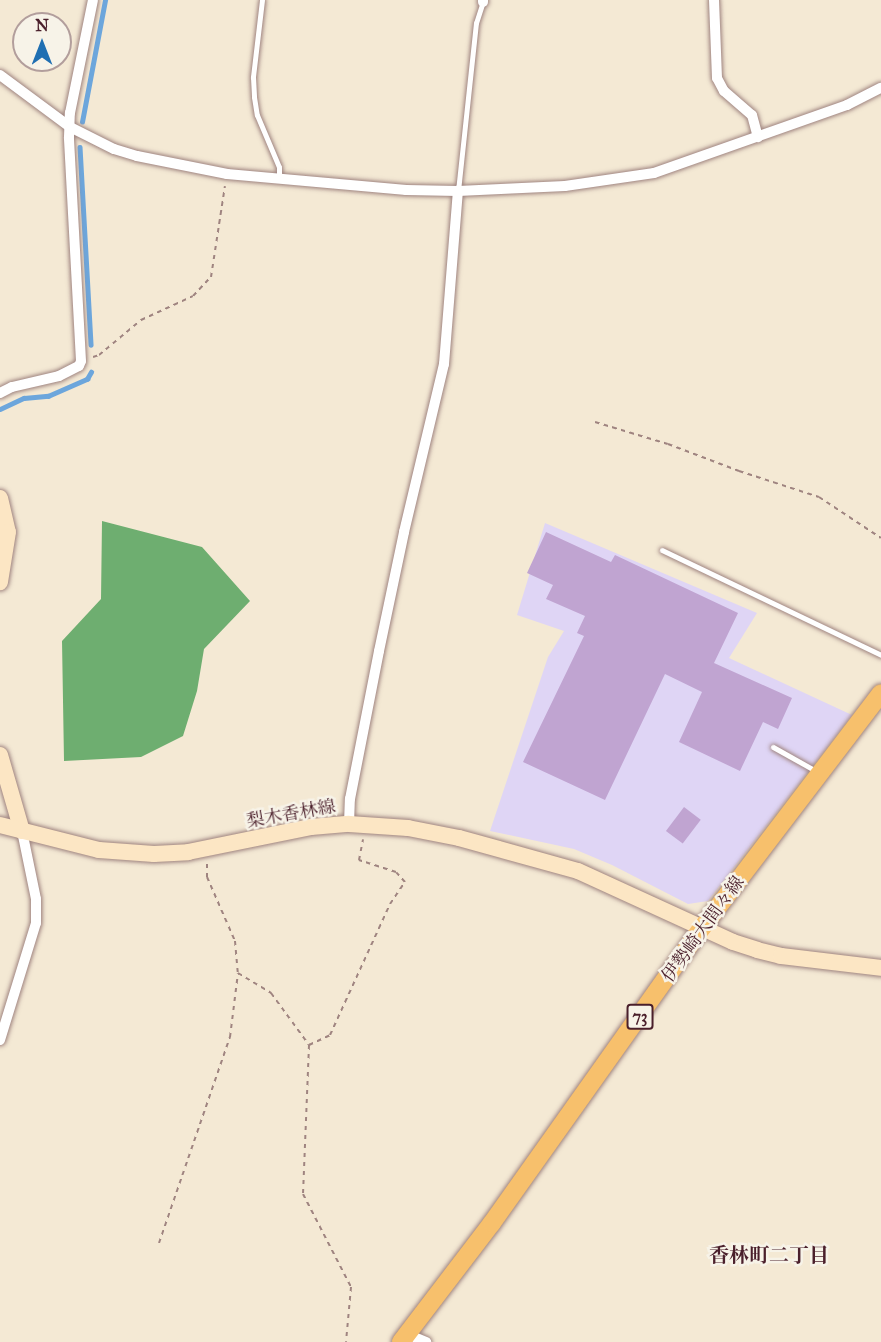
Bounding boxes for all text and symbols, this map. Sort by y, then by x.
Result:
north arrow [12,12,72,72]
text: N [35,16,49,35]
street label: 梨木香林線 [245,796,337,832]
street label: 伊勢崎大間々線 [657,872,749,986]
road number: 73 [626,1004,654,1030]
district label: 香林町二丁目 [709,1243,829,1267]

